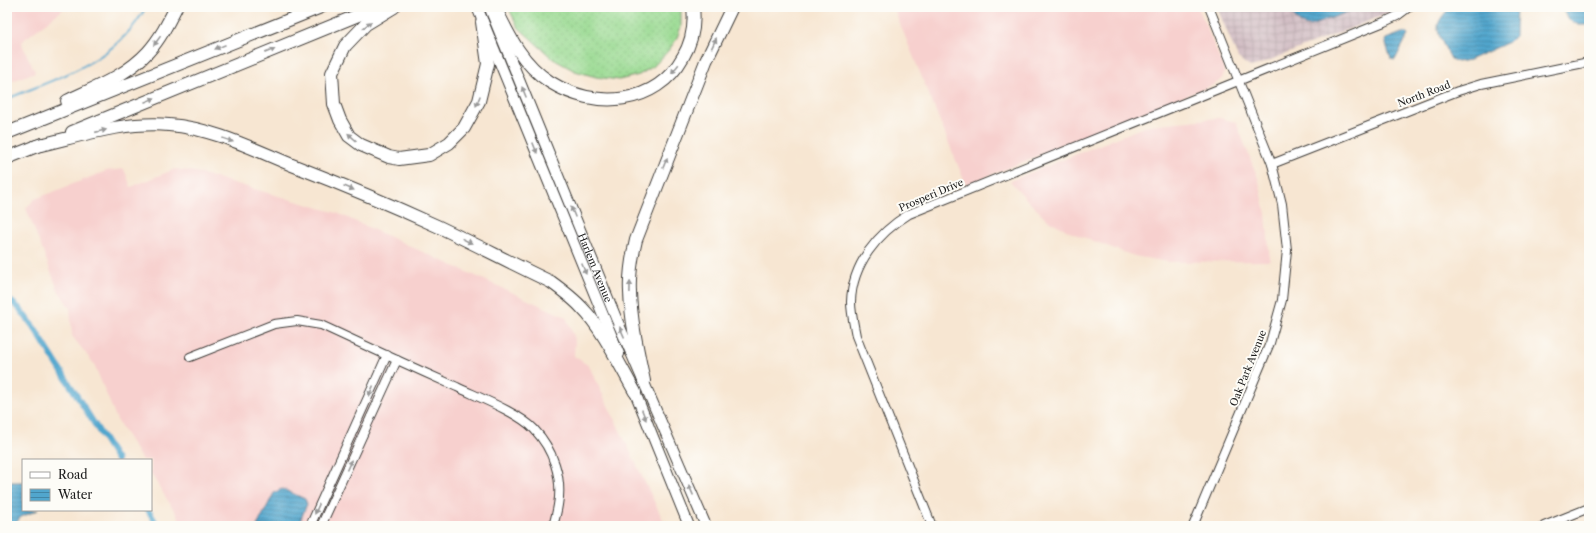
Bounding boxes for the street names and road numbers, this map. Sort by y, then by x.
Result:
street label: North Road [1396,78,1452,110]
street label: Prosperi Drive [897,175,966,214]
street label: Harlem Avenue [576,231,616,305]
street label: Oak Park Avenue [1227,328,1269,408]

